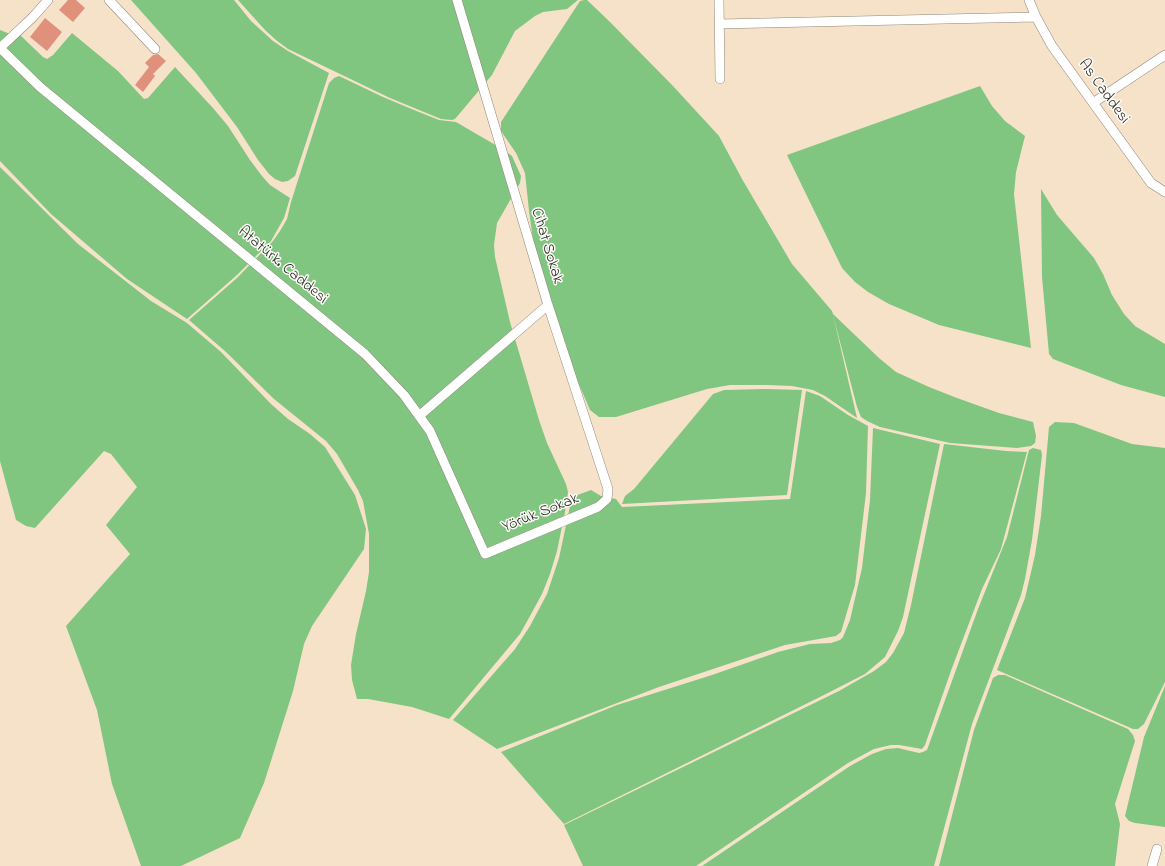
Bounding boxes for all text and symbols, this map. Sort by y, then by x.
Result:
street label: As Caddesi [1073,56,1133,128]
street label: Cihat Sokak [525,206,567,286]
street label: Atatürk. Caddesi [233,223,331,309]
street label: Yörük Sokak [500,490,582,538]

